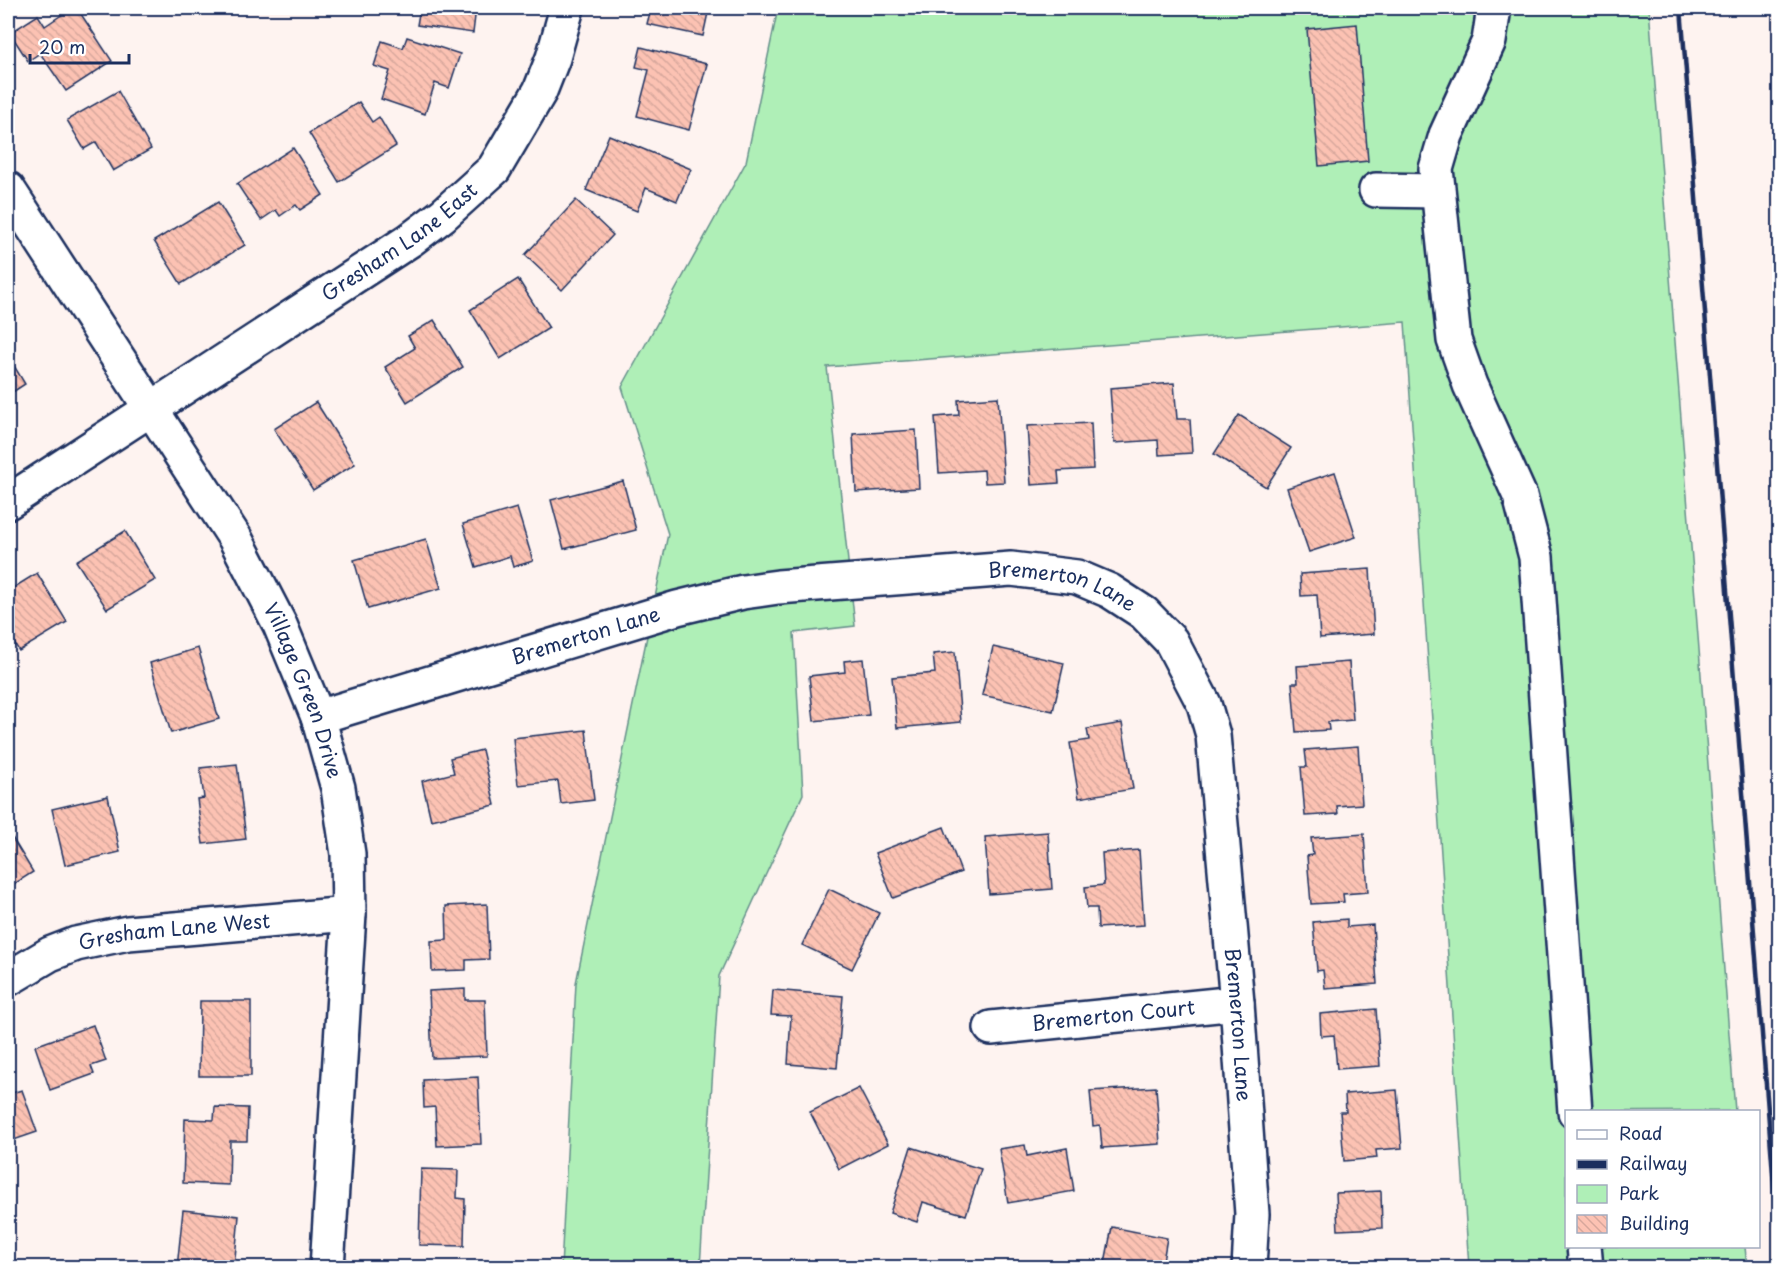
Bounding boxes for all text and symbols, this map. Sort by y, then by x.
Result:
scale bar [30,27,129,65]
text: 20 m [39,33,85,60]
street label: Gresham Lane East [315,175,484,308]
street label: Bremerton Lane [987,553,1143,618]
street label: Village Green Drive [257,597,351,782]
street label: Bremerton Lane [508,598,664,671]
street label: Gresham Lane West [75,905,271,957]
street label: Bremerton Lane [1218,946,1260,1102]
street label: Bremerton Court [1030,991,1196,1038]
legend [1565,1110,1760,1248]
text: Road [1619,1119,1663,1146]
text: Railway [1619,1149,1687,1176]
text: Park [1619,1179,1659,1206]
text: Building [1619,1209,1689,1236]

